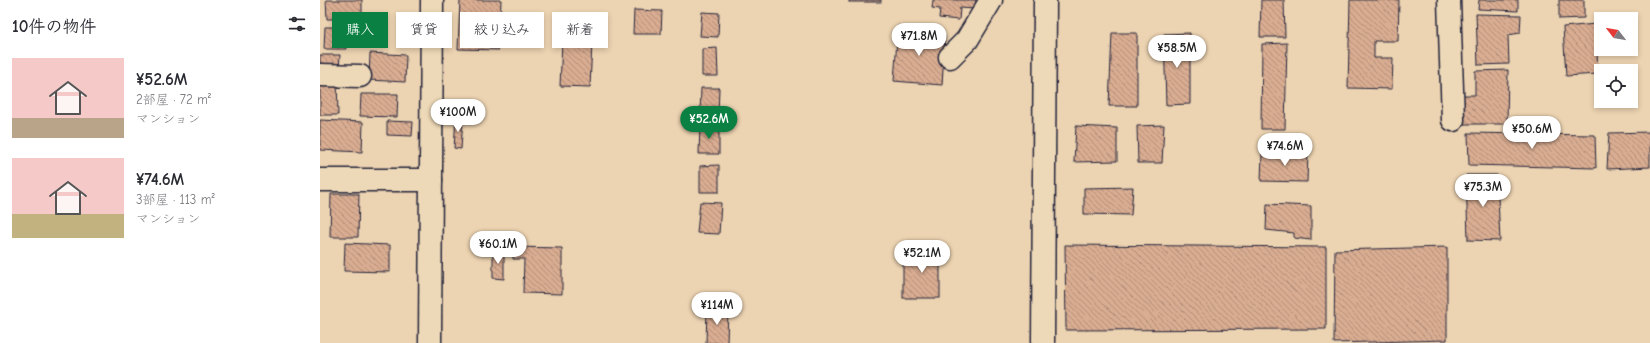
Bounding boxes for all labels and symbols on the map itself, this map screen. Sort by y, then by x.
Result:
north arrow [1594,12,1638,56]
pin: ¥71.8M [886,23,952,57]
pin: ¥58.5M [1144,35,1210,69]
pin: ¥100M [430,99,486,133]
pin: ¥52.6M [676,106,742,140]
pin: ¥50.6M [1499,116,1565,150]
pin: ¥74.6M [1252,133,1318,167]
pin: ¥75.3M [1450,174,1516,208]
pin: ¥60.1M [465,231,531,265]
pin: ¥52.1M [889,240,955,274]
pin: ¥114M [689,292,745,326]

